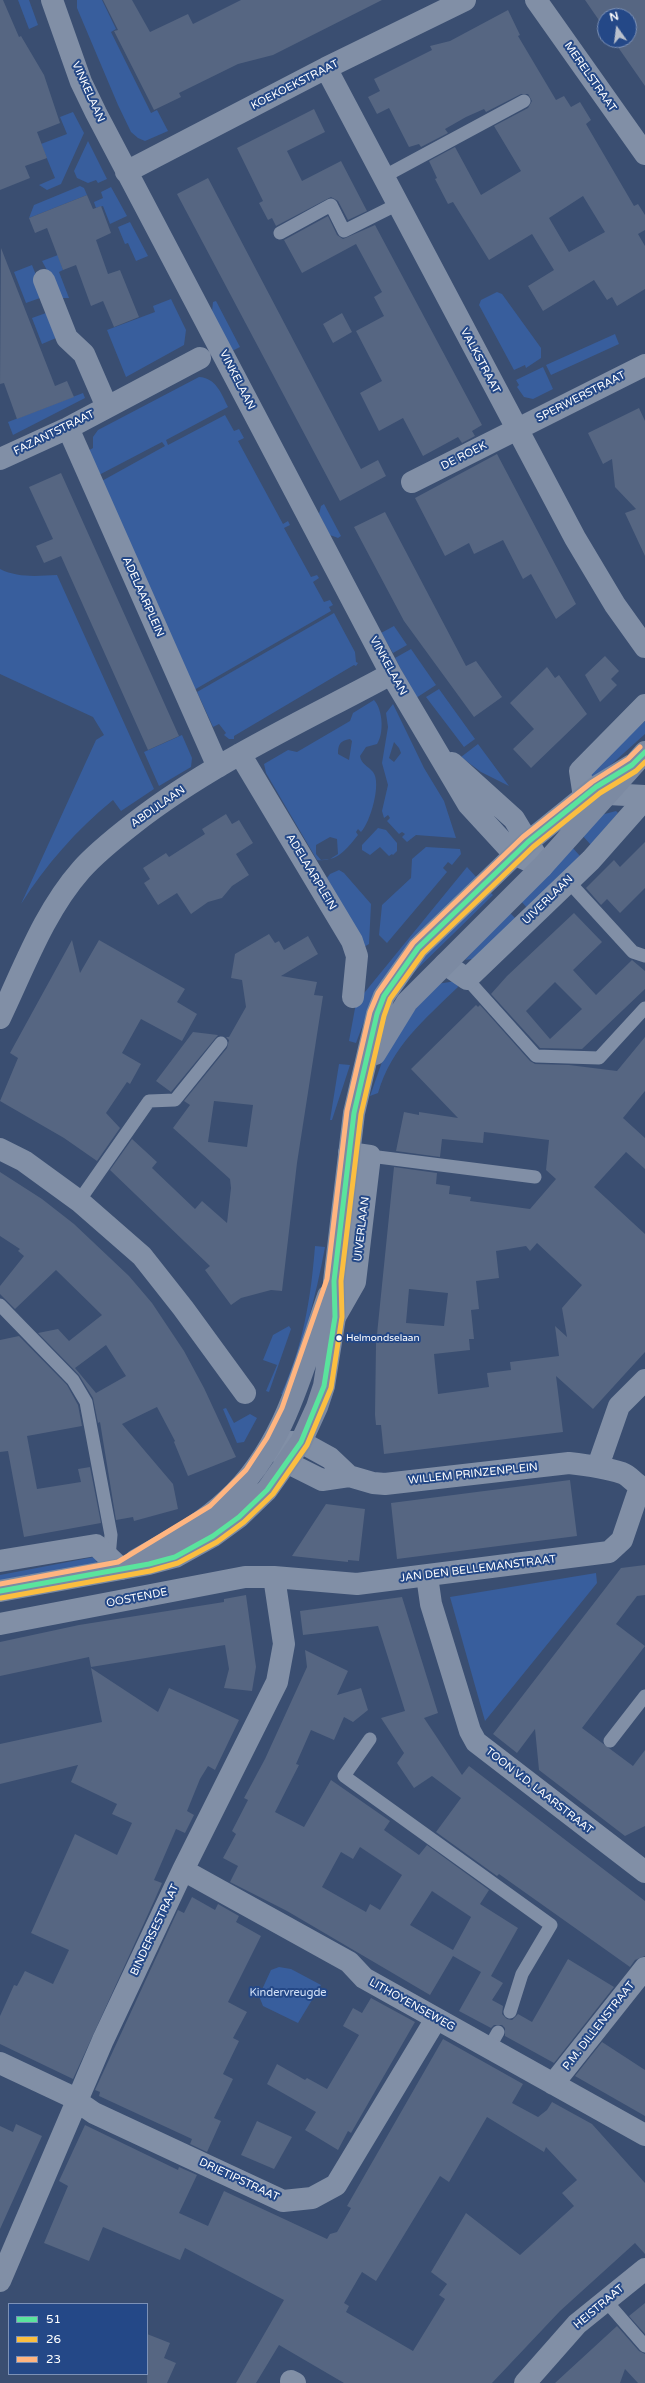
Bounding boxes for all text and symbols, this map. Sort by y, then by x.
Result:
north arrow [597,8,637,48]
text: N [608,9,620,24]
street label: MERELSTRAAT [561,40,619,114]
street label: KOEKOEKSTRAAT [249,57,341,113]
street label: VINKELAAN [69,60,107,124]
street label: VALKSTRAAT [457,326,503,396]
street label: VINKELAAN [216,348,258,412]
street label: SPERWERSTRAAT [534,369,628,425]
street label: FAZANTSTRAAT [11,408,97,458]
street label: DE ROEK [439,439,489,473]
street label: ADELAARPLEIN [119,555,167,639]
street label: VINKELAAN [366,634,410,698]
street label: ABDIJLAAN [128,783,188,831]
street label: ADELAARPLEIN [283,832,339,912]
street label: UIVERLAAN [520,873,576,927]
street label: UIVERLAAN [351,1196,373,1262]
place label: Helmondselaan [346,1332,419,1344]
marker: Helmondselaan [334,1333,344,1343]
street label: WILLEM PRINZENPLEIN [408,1461,538,1487]
street label: JAN DEN BELLEMANSTRAAT [399,1553,557,1585]
street label: OOSTENDE [105,1586,169,1610]
street label: TOON V.D. LAARSTRAAT [483,1745,595,1837]
street label: BINDERSESTRAAT [128,1882,182,1978]
street label: LITHOYENSEWEG [367,1976,457,2034]
street label: P.M. DILLENSTRAAT [560,1979,638,2073]
park label: Kindervreugde [249,1986,327,2000]
street label: DRIETIPSTRAAT [197,2156,281,2204]
street label: HEISTRAAT [571,2282,627,2332]
legend [8,2303,148,2375]
text: 51 [46,2312,61,2326]
text: 26 [46,2332,61,2346]
text: 23 [46,2352,61,2366]

